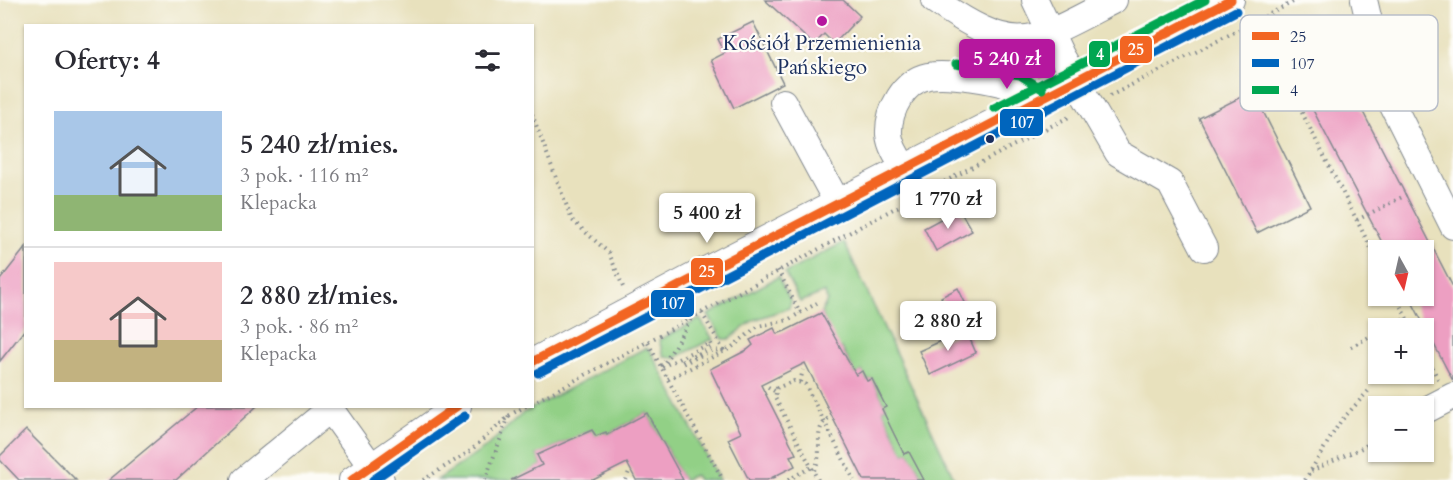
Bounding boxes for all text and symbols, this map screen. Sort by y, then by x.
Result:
marker: Kościół Przemienienia Pańskiego [815,14,829,28]
legend [1240,15,1438,111]
text: 25 [1290,26,1306,48]
place label: Kościół Przemienienia Pańskiego [723,29,921,82]
line badge: 25 [1119,35,1153,64]
pin: 5 240 zł [945,39,1069,90]
text: 25 [1128,39,1144,61]
line badge: 4 [1088,40,1111,68]
text: Oferty: 4 [54,43,160,78]
icon: filters [471,44,504,77]
text: 4 [1096,44,1104,66]
text: 5 240 zł [973,45,1041,72]
text: 107 [1290,53,1315,75]
text: 4 [1290,80,1298,102]
line badge: 107 [999,108,1044,137]
text: 107 [1010,112,1034,134]
text: 5 240 zł/mies. [240,127,399,162]
unlabelled marker [984,133,996,145]
icon: home [102,135,174,207]
text: 3 pok. · 116 m² [240,162,368,189]
pin: 1 770 zł [886,179,1010,230]
text: 1 770 zł [914,185,982,212]
text: Klepacka [240,189,317,216]
pin: 5 400 zł [645,193,769,244]
text: 5 400 zł [673,199,741,226]
north arrow [1368,240,1434,306]
map controls [1368,240,1434,462]
line badge: 25 [690,257,724,286]
text: 25 [699,261,715,283]
text: 2 880 zł/mies. [240,278,399,313]
icon: home [102,286,174,358]
line badge: 107 [650,289,695,318]
text: 107 [661,293,685,315]
pin: 2 880 zł [886,301,1010,352]
text: 2 880 zł [914,307,982,334]
text: 3 pok. · 86 m² [240,313,358,340]
button: + [1368,318,1434,384]
text: Klepacka [240,340,317,367]
button: − [1368,396,1434,462]

